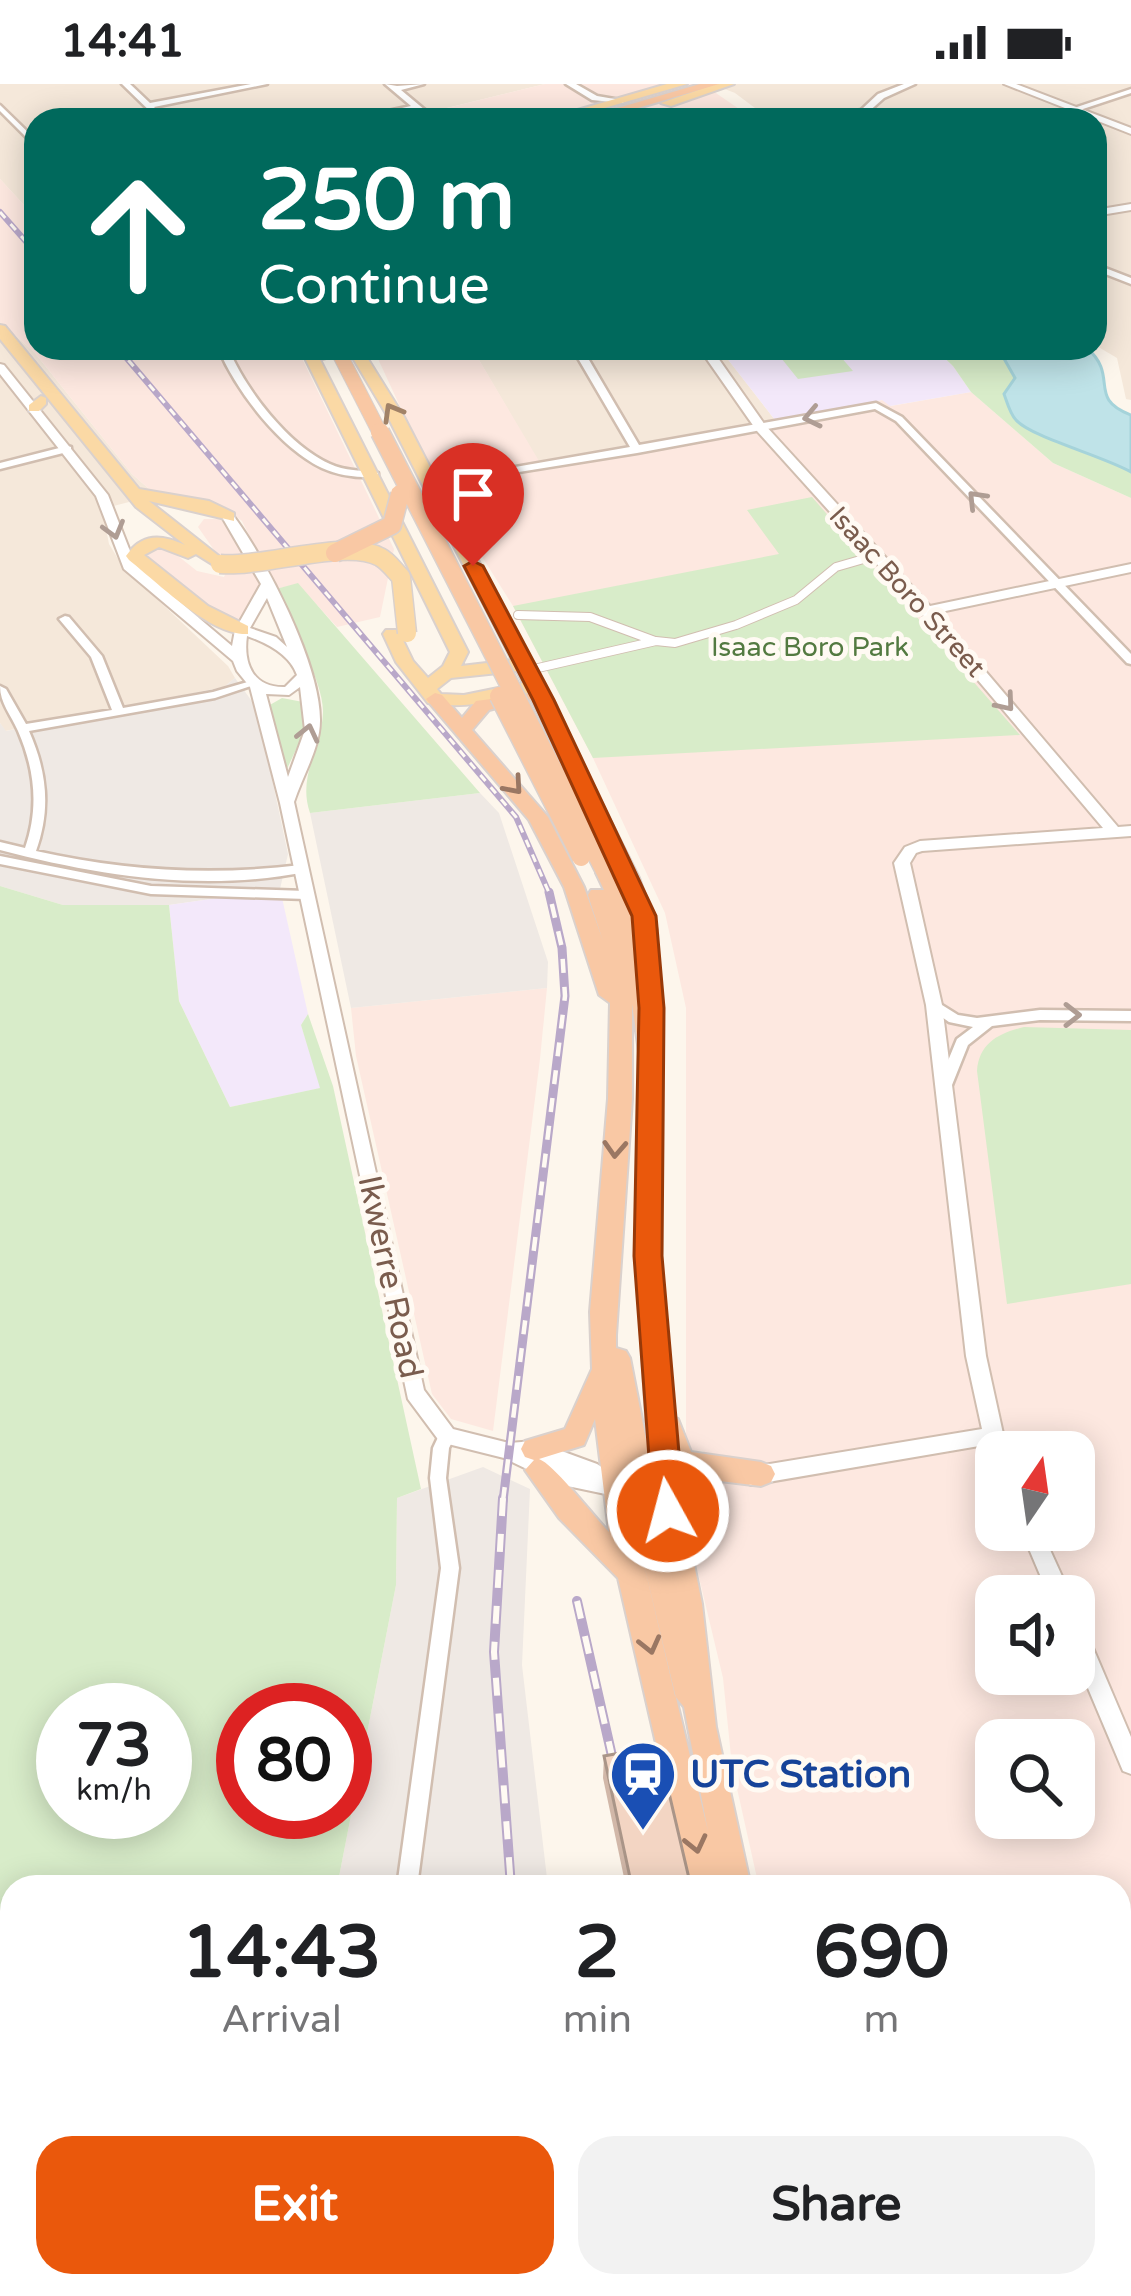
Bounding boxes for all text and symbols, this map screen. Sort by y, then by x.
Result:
text: 14:41 [60,15,185,69]
text: 250 m [258,151,515,252]
icon: ahead [60,156,216,312]
text: Continue [258,253,490,318]
one-way arrow [384,403,407,425]
one-way arrow [802,403,822,429]
pin [422,443,524,566]
icon: arrive [440,461,506,527]
one-way arrow [968,492,990,513]
street label: Isaac Boro Street [822,500,992,684]
one-way arrow [100,519,125,540]
park label: Isaac Boro Park [711,631,909,664]
one-way arrow [992,689,1013,711]
one-way arrow [294,723,319,744]
one-way arrow [499,772,521,794]
one-way arrow [1064,1002,1082,1028]
one-way arrow [602,1140,628,1159]
street label: Ikwerre Road [349,1172,431,1382]
north arrow [975,1431,1095,1551]
map controls [975,1431,1095,1839]
position arrow [605,1448,731,1574]
button: sound [975,1575,1095,1695]
one-way arrow [636,1634,661,1654]
speed limit sign: 80 [216,1683,372,1839]
text: 73 [76,1710,152,1782]
button: search [975,1719,1095,1839]
station icon: UTC Station [608,1739,678,1833]
place label: UTC Station [690,1751,911,1798]
text: km/h [76,1772,152,1809]
one-way arrow [682,1833,707,1853]
text: 14:43 [182,1910,381,1997]
text: 2 [575,1910,620,1997]
text: 690 [814,1910,949,1997]
text: Arrival [221,1996,342,2043]
text: min [563,1996,632,2043]
text: m [864,1996,899,2043]
button: Exit [36,2136,554,2274]
button: Share [578,2136,1095,2274]

